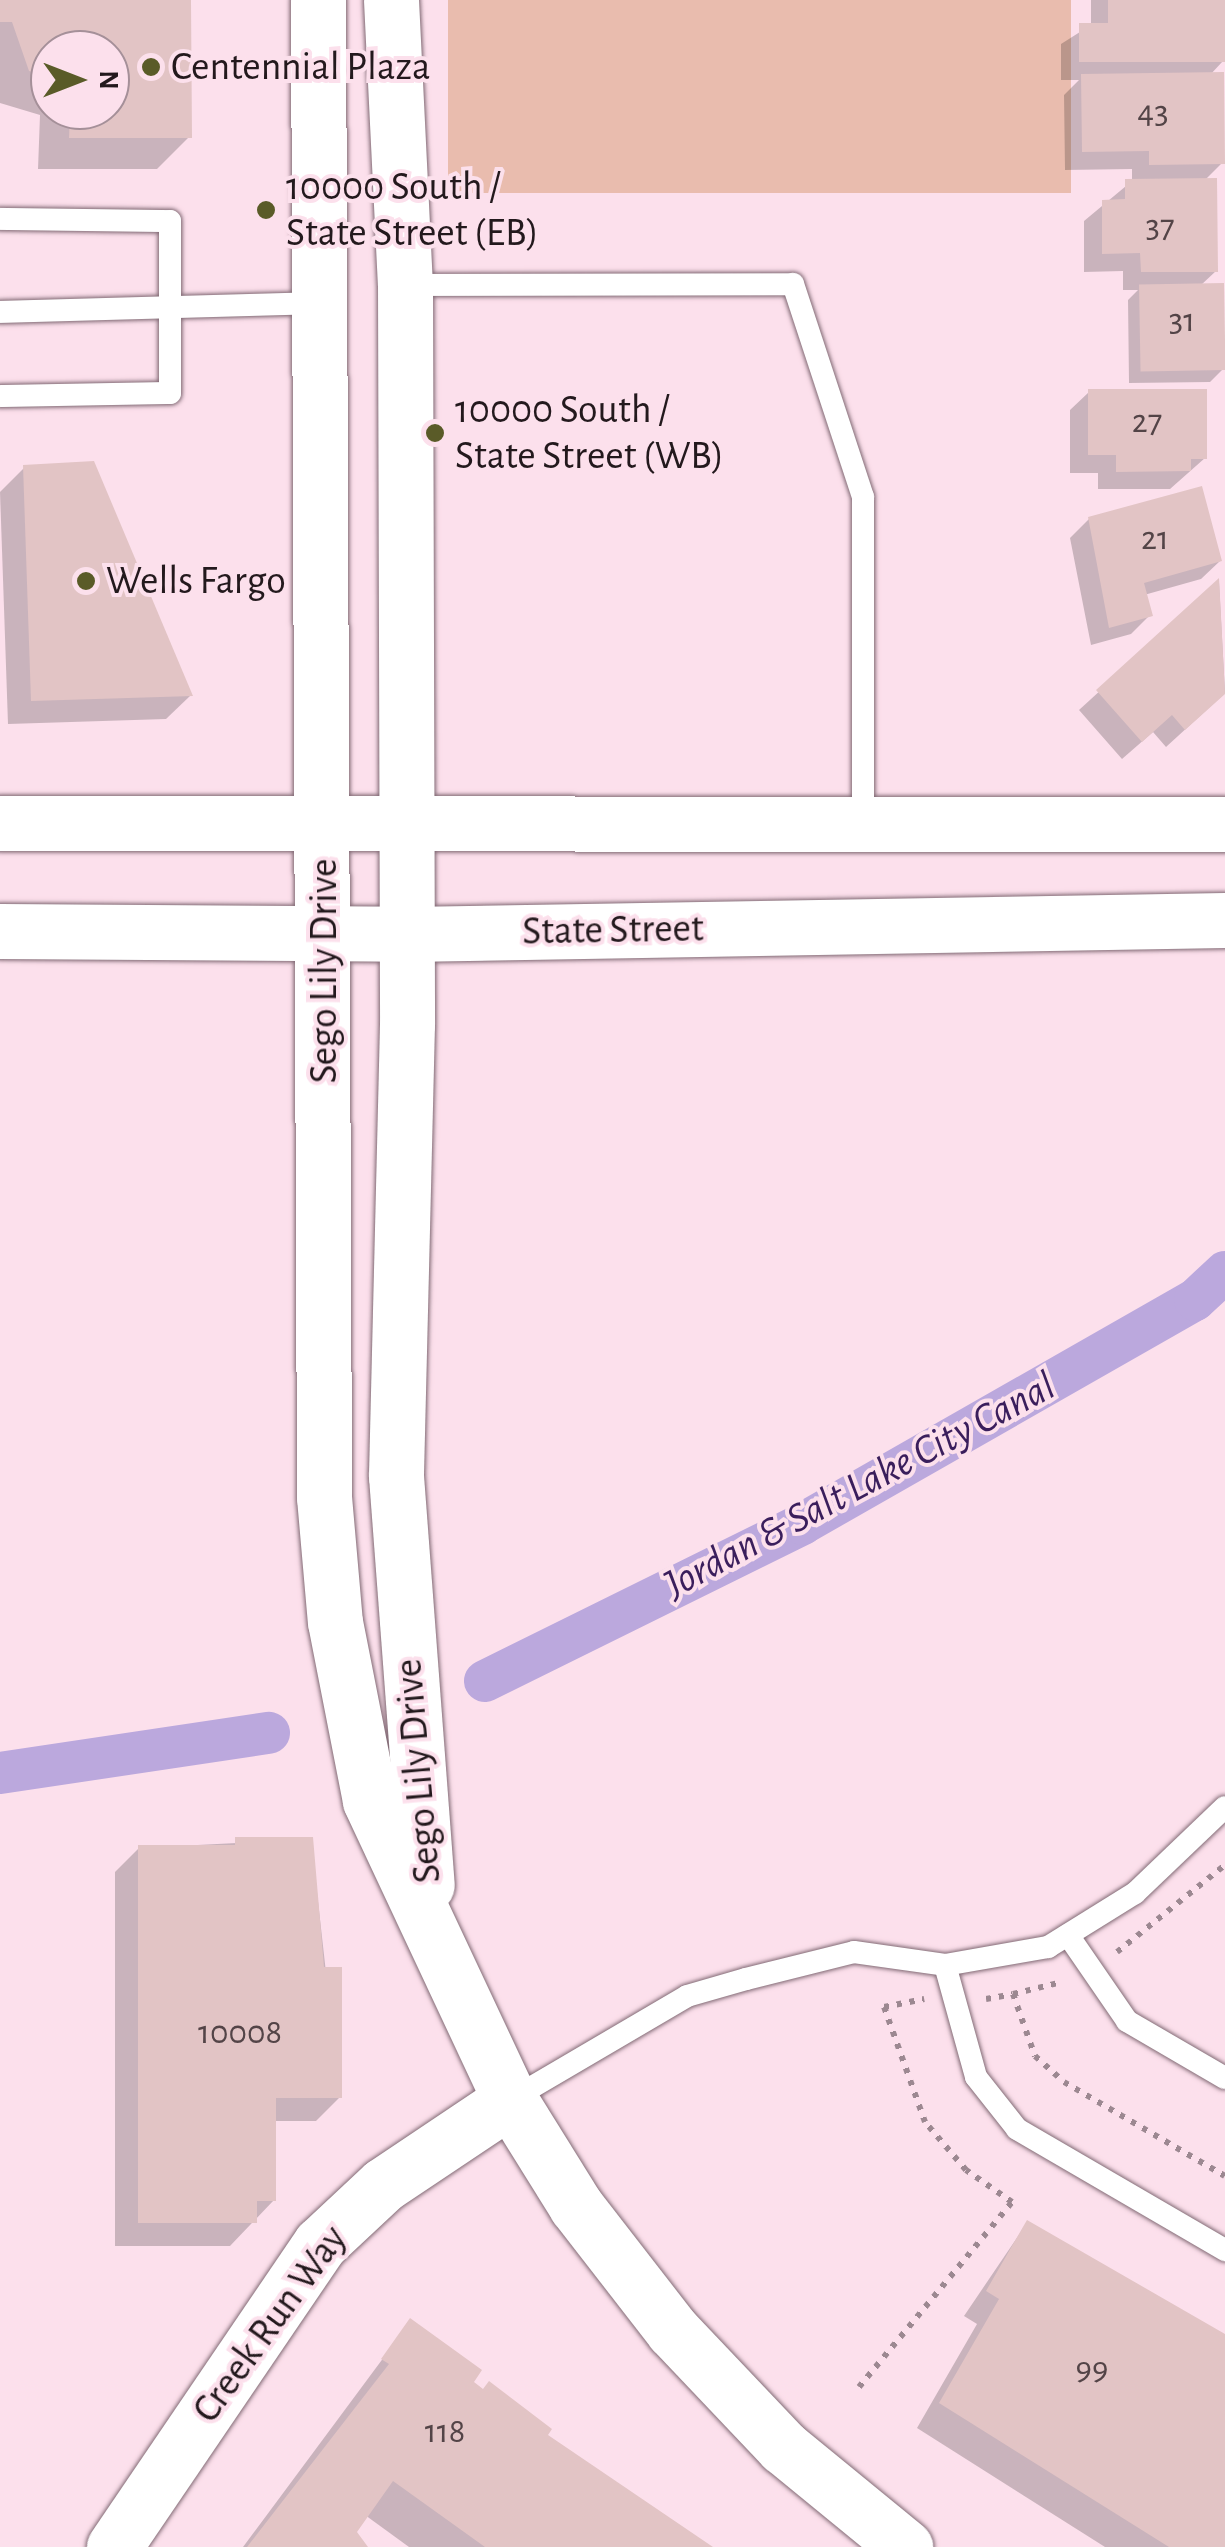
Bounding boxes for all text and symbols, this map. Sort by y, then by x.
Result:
north arrow [30,30,130,130]
place label: Centennial Plaza [171,43,430,91]
marker: Centennial Plaza [140,56,162,78]
text: N [94,70,122,90]
house number: 43 [1137,92,1169,134]
place label: 10000 South / State Street (EB) [286,163,539,257]
marker: 10000 South / State Street (EB) [255,199,277,221]
house number: 37 [1145,206,1175,248]
house number: 31 [1169,300,1195,342]
place label: 10000 South / State Street (WB) [455,386,724,480]
house number: 27 [1132,401,1162,443]
marker: 10000 South / State Street (WB) [424,422,446,444]
house number: 21 [1141,518,1169,560]
place label: Wells Fargo [106,557,286,605]
marker: Wells Fargo [75,570,97,592]
street label: Sego Lily Drive [300,859,348,1083]
street label: State Street [522,904,704,956]
water label: Jordan & Salt Lake City Canal [656,1361,1064,1609]
street label: Sego Lily Drive [384,1657,452,1885]
house number: 10008 [198,2012,282,2054]
street label: Creek Run Way [182,2216,358,2432]
house number: 99 [1076,2348,1108,2390]
house number: 118 [425,2411,465,2453]

